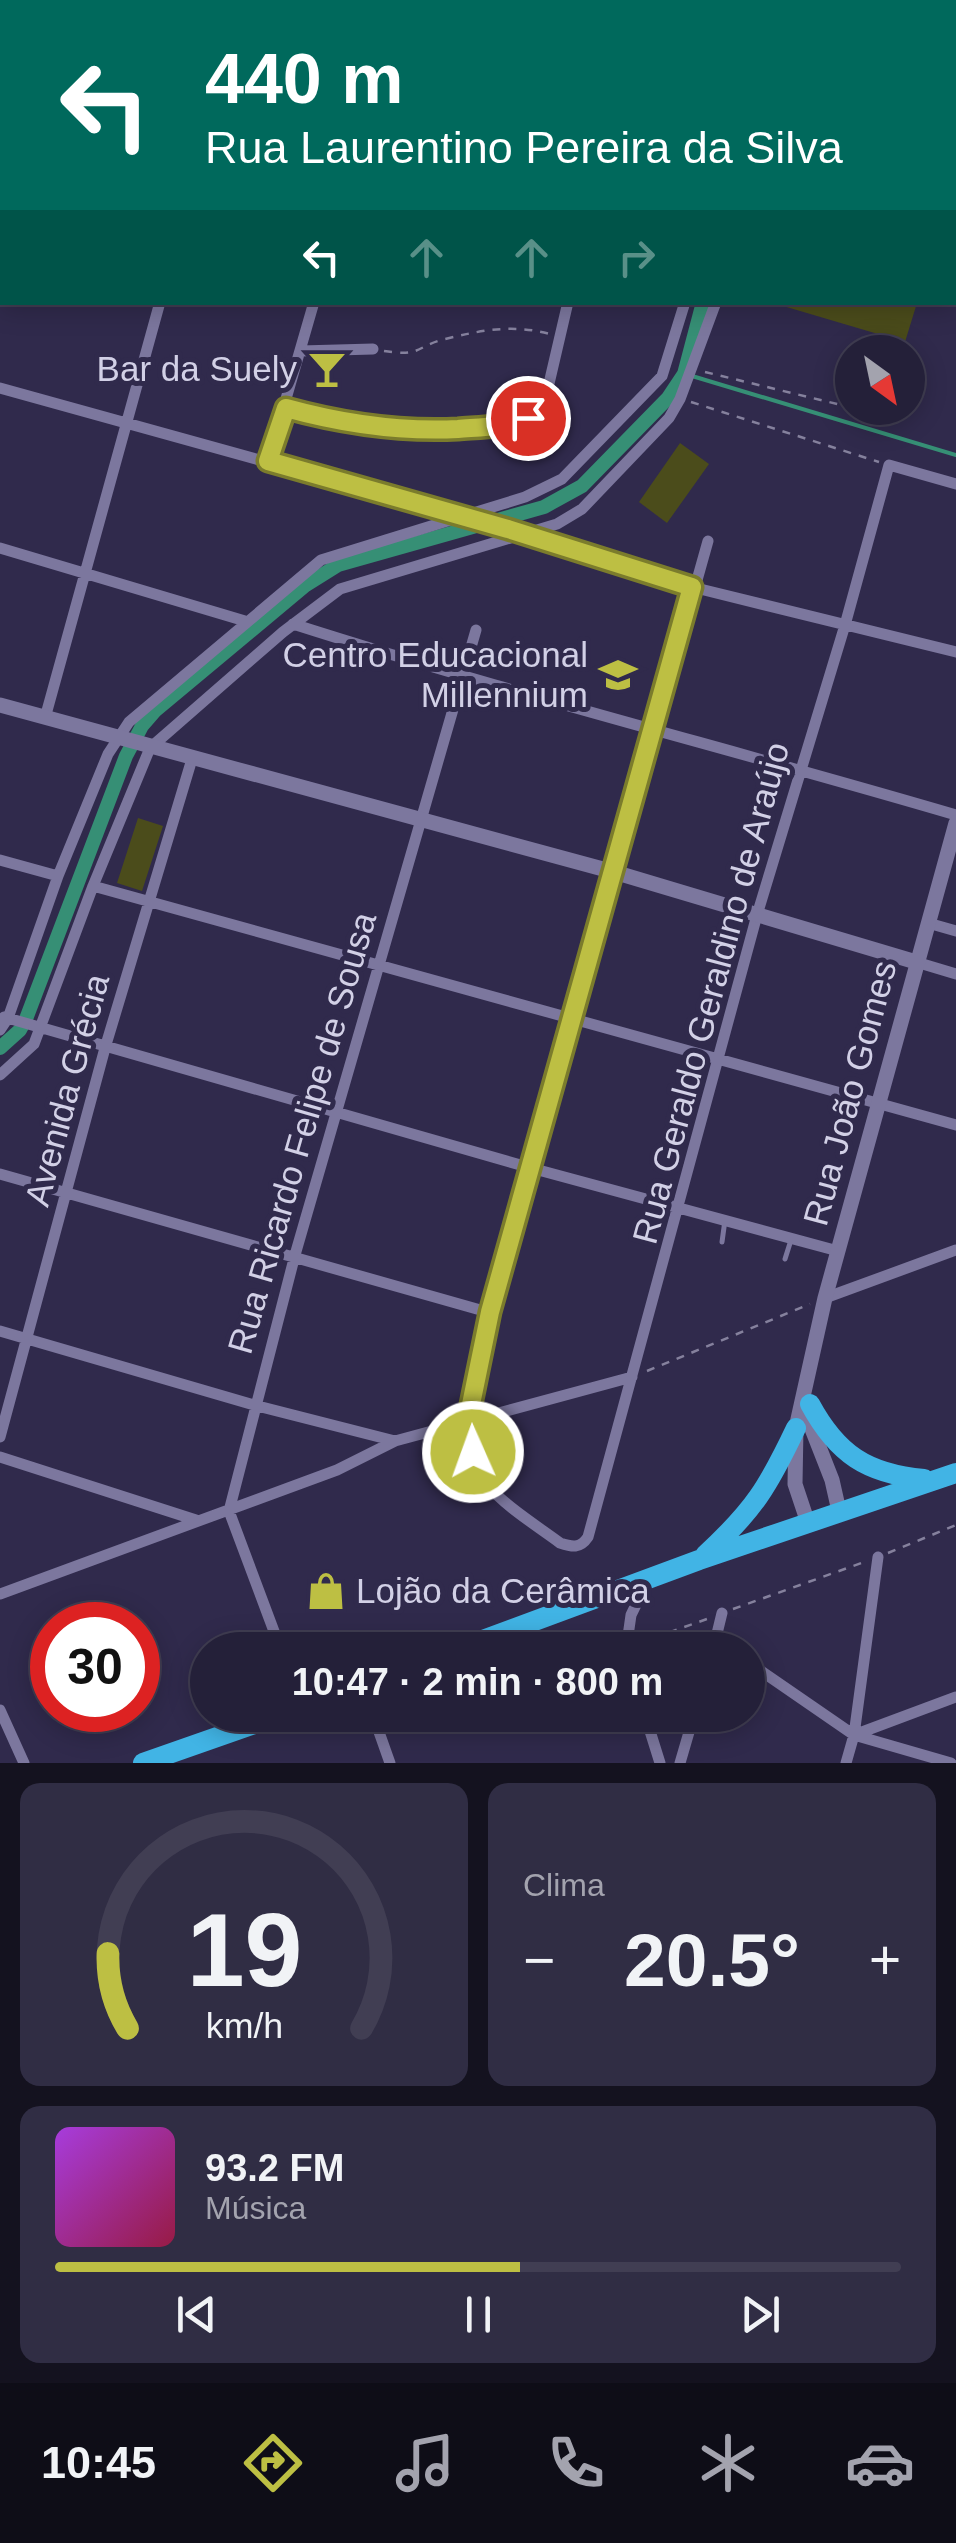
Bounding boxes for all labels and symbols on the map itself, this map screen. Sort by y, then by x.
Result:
north arrow [835,335,925,425]
bar icon: Bar da Suely [306,348,348,390]
place label: Bar da Suely [97,349,297,388]
pin [486,376,571,461]
place label: Centro Educacional Millennium [283,635,588,714]
school or university icon: Centro Educacional Millennium [597,654,639,696]
street label: Rua Geraldo Geraldino de Araújo [625,738,796,1248]
street label: Rua Ricardo Felipe de Sousa [220,907,383,1358]
street label: Rua João Gomes [795,956,904,1229]
street label: Avenida Grécia [17,969,116,1210]
position arrow [421,1400,525,1504]
shop icon: Lojão da Cerâmica [305,1570,347,1612]
place label: Lojão da Cerâmica [356,1571,650,1610]
speed limit sign: 30 [30,1602,160,1732]

